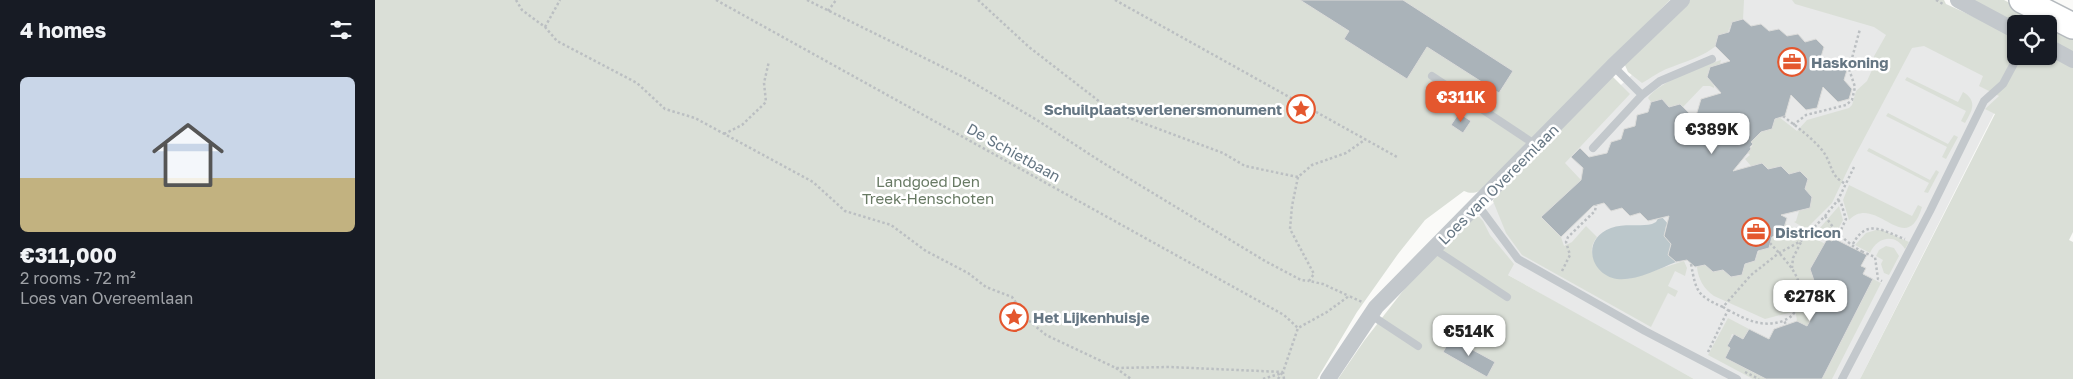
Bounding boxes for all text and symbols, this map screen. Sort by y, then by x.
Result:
map controls [2007,15,2057,65]
button: locate [2007,15,2057,65]
icon: filters [327,16,355,44]
text: 4 homes [20,17,106,43]
office icon: Haskoning [1777,47,1807,77]
place label: Haskoning [1811,53,1888,71]
pin: €311K [1426,80,1496,123]
text: €311K [1436,87,1486,107]
place icon: Schuilplaatsverlenersmonument [1286,94,1316,124]
place label: Schuilplaatsverlenersmonument [1044,100,1282,118]
icon: home [143,110,233,200]
pin: €389K [1677,112,1747,155]
street label: De Schietbaan [964,119,1064,185]
text: €389K [1685,119,1739,139]
street label: Loes van Overeemlaan [1434,120,1562,248]
park label: Landgoed Den Treek-Henschoten [862,172,994,207]
office icon: Districon [1741,217,1771,247]
place label: Districon [1775,223,1841,241]
text: €311,000 [20,242,117,268]
text: 2 rooms · 72 m² [20,268,136,288]
pin: €278K [1775,280,1845,322]
text: €278K [1784,286,1836,306]
text: Loes van Overeemlaan [20,288,193,308]
place icon: Het Lijkenhuisje [999,302,1029,332]
place label: Het Lijkenhuisje [1033,308,1150,326]
pin: €514K [1434,314,1504,357]
text: €514K [1444,321,1494,341]

